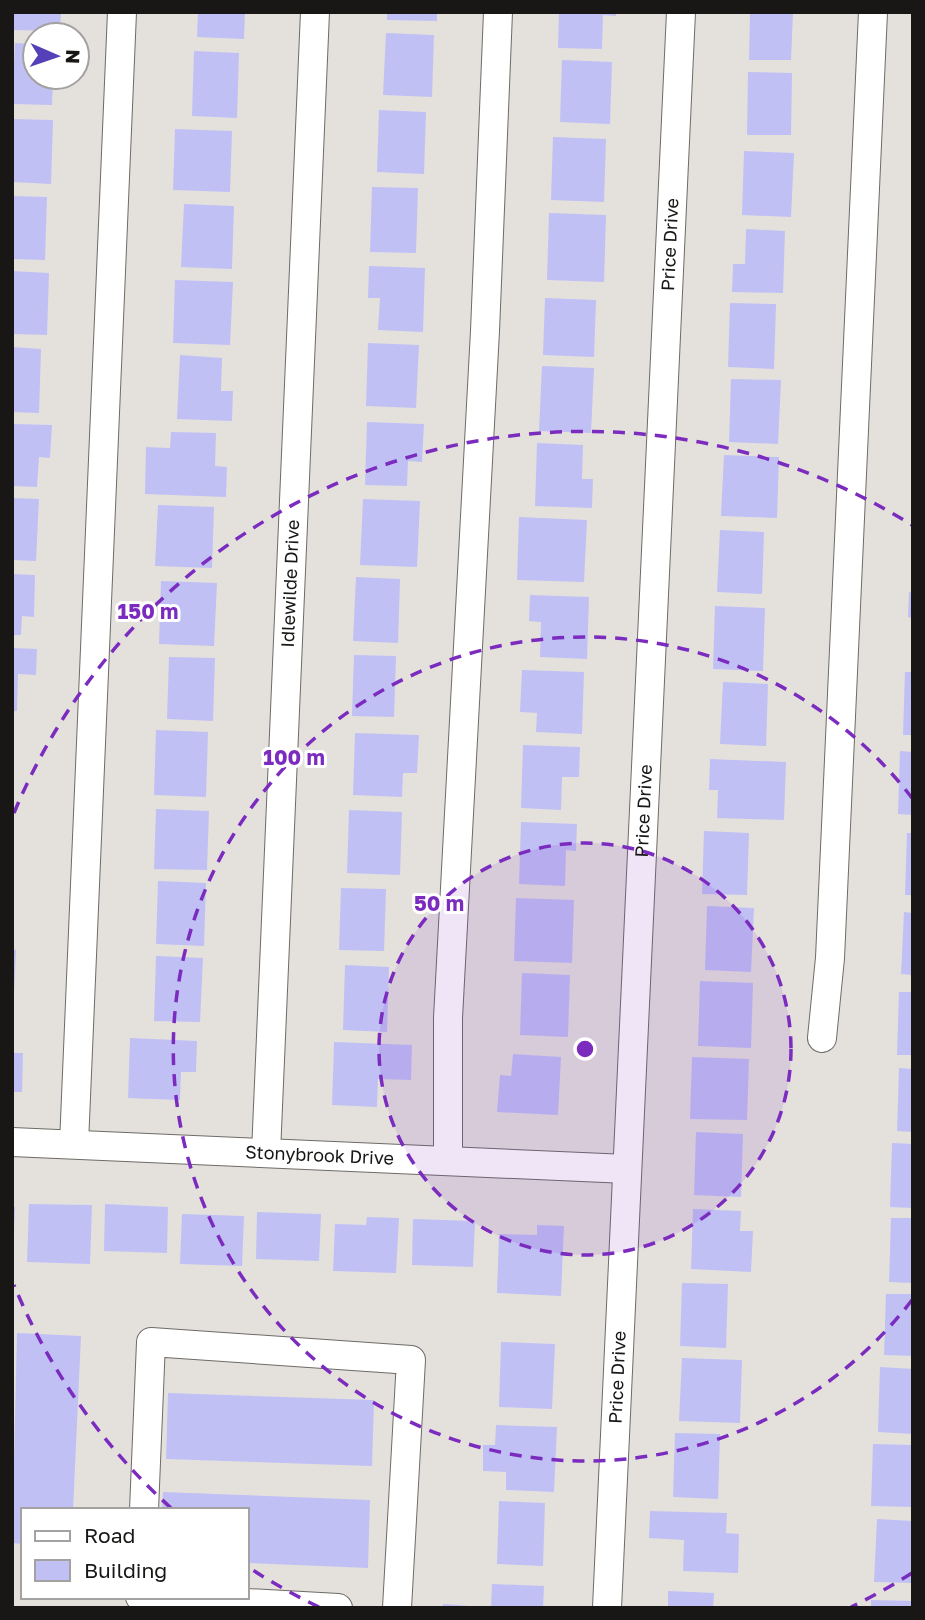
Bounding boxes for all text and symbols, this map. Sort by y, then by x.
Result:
north arrow [21,21,91,91]
text: N [62,49,85,64]
street label: Price Drive [656,197,682,291]
street label: Idlewilde Drive [276,519,303,648]
text: 150 m [118,598,178,624]
text: 100 m [263,744,325,770]
street label: Price Drive [630,764,656,858]
text: 50 m [414,890,464,916]
centre of rings [573,1037,597,1061]
street label: Stonybrook Drive [245,1140,395,1169]
street label: Price Drive [604,1330,630,1424]
legend [21,1508,248,1599]
text: Road [84,1522,135,1548]
text: Building [84,1557,167,1583]

